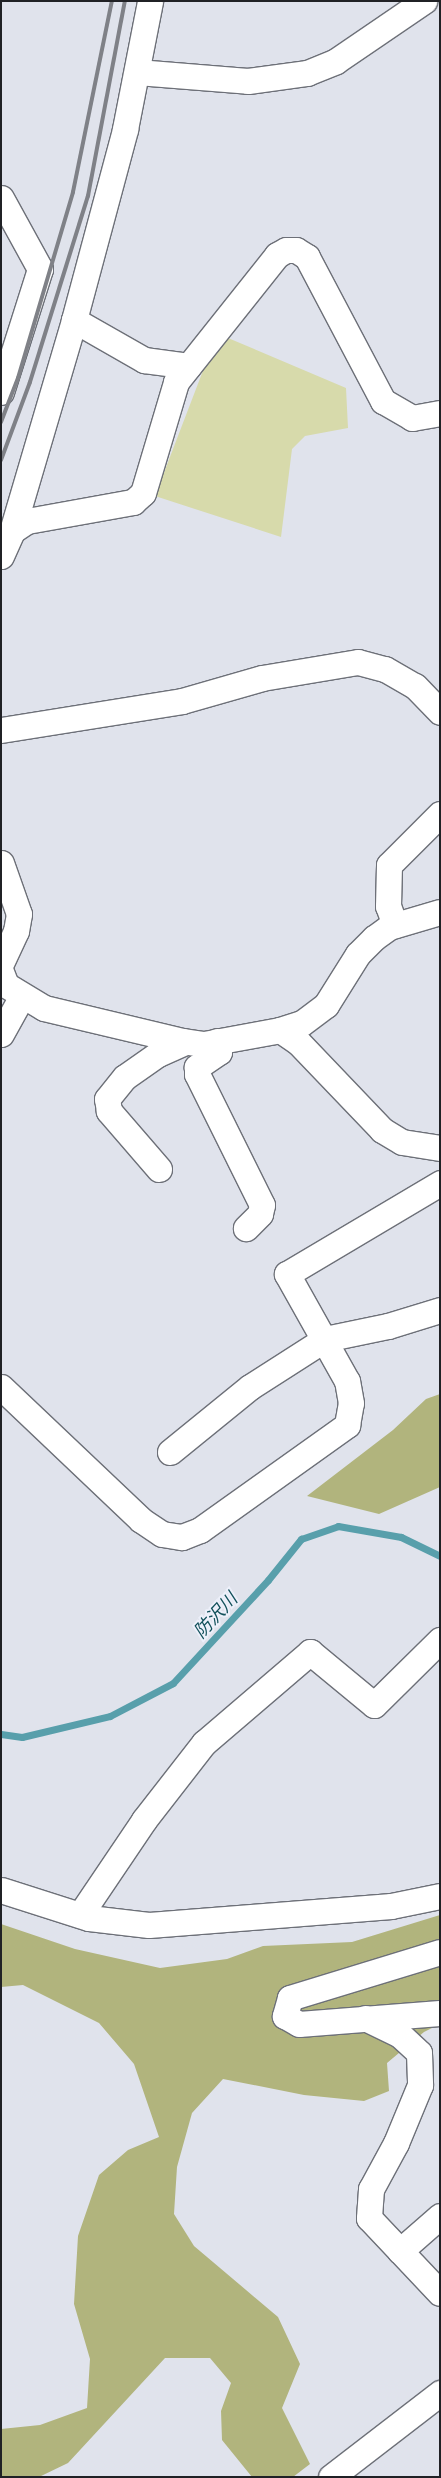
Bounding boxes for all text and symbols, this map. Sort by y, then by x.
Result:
water label: 防沢川 [189,1588,241,1642]

